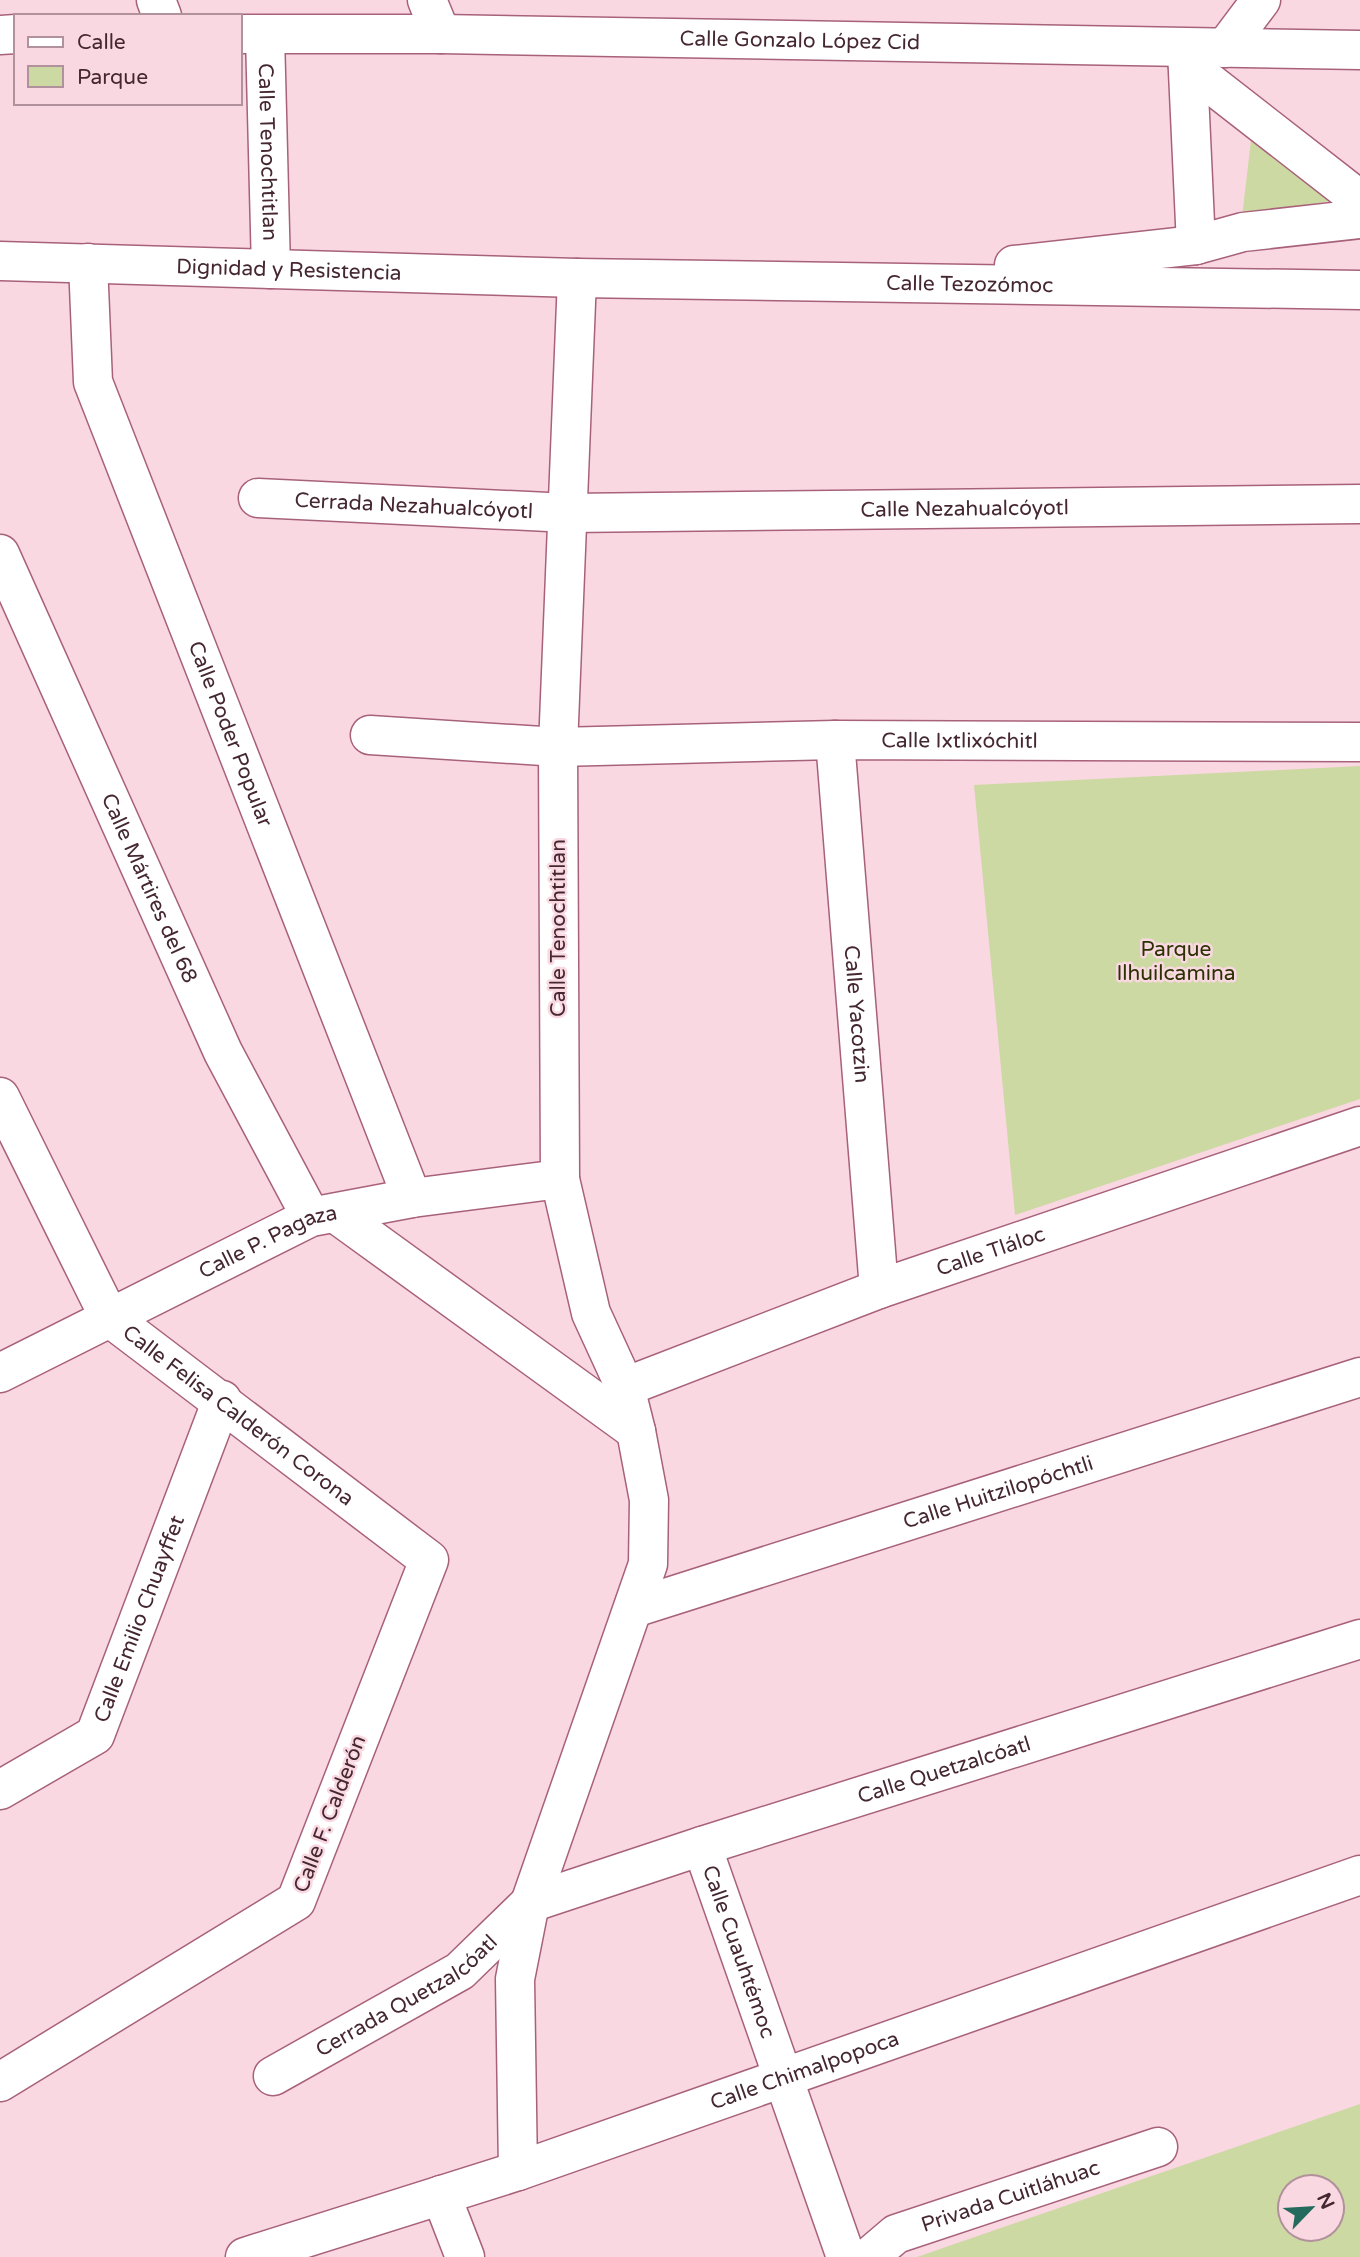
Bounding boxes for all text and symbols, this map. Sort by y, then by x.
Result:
legend [14,14,242,105]
street label: Calle Gonzalo López Cid [679,26,920,55]
text: Calle [77,30,126,55]
street label: Calle Tenochtitlan [253,63,283,241]
text: Parque [77,65,148,90]
street label: Dignidad y Resistencia [176,254,402,285]
street label: Calle Tezozómoc [886,270,1054,298]
street label: Cerrada Nezahualcóyotl [294,487,534,524]
street label: Calle Nezahualcóyotl [860,495,1069,522]
street label: Calle Poder Popular [183,638,278,830]
street label: Calle Ixtlixóchitl [881,728,1038,753]
street label: Calle Mártires del 68 [96,789,203,987]
street label: Calle Tenochtitlan [546,839,571,1017]
park label: Parque Ilhuilcamina [1116,937,1236,986]
street label: Calle Yacotzin [839,944,875,1084]
street label: Calle P. Pagaza [194,1200,339,1284]
street label: Calle Tláloc [933,1221,1048,1281]
street label: Calle Felisa Calderón Corona [118,1320,359,1511]
street label: Calle Huitzilopóchtli [900,1450,1096,1534]
street label: Calle Emilio Chuayffet [88,1512,190,1726]
street label: Calle Quetzalcóatl [854,1731,1034,1809]
street label: Calle F. Calderón [289,1732,371,1896]
street label: Calle Cuauhtémoc [697,1862,781,2041]
street label: Cerrada Quetzalcóatl [311,1929,502,2062]
street label: Calle Chimalpopoca [707,2026,902,2115]
street label: Privada Cuitláhuac [918,2155,1103,2237]
north arrow [1276,2173,1346,2243]
text: N [1312,2190,1339,2213]

